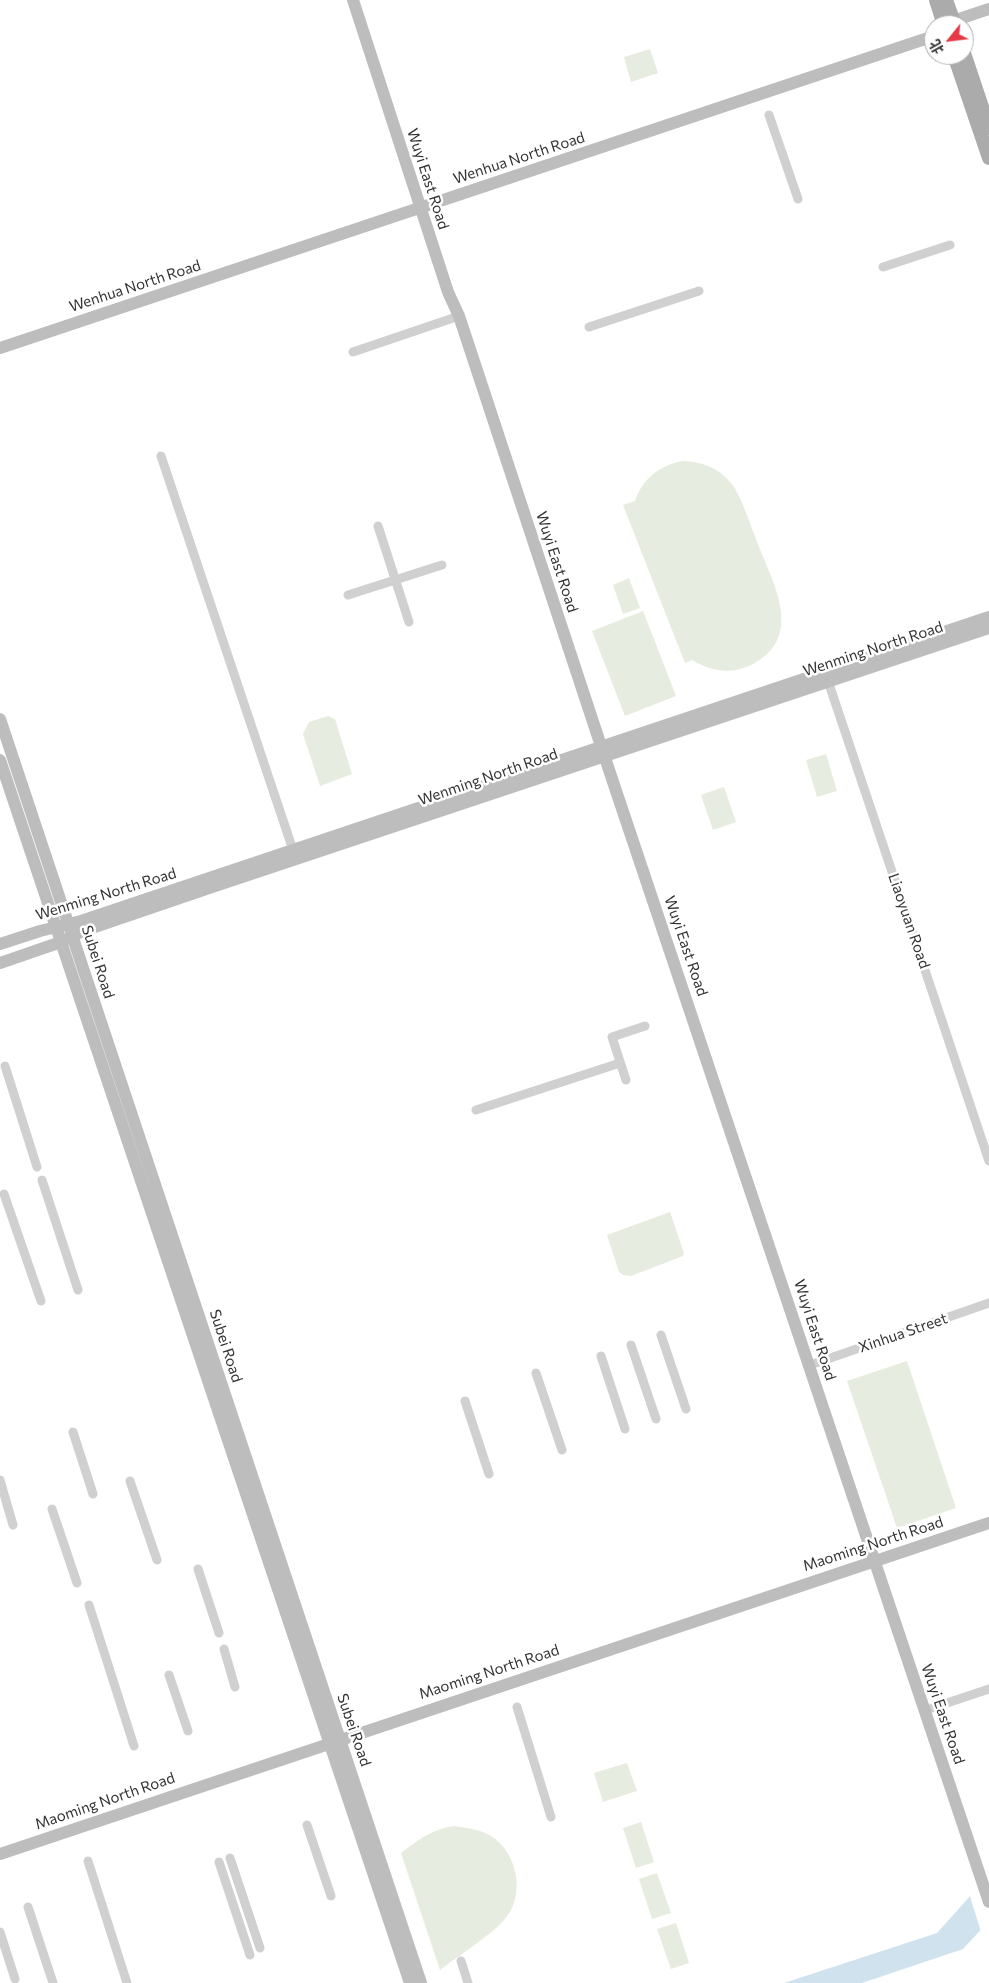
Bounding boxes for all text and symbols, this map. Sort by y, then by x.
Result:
north arrow [924,15,974,65]
text: 北 [925,37,947,57]
street label: Wuyi East Road [403,126,453,232]
street label: Wenhua North Road [451,128,587,188]
street label: Wenhua North Road [67,256,203,316]
street label: Wuyi East Road [532,509,582,615]
street label: Wenming North Road [801,618,945,680]
street label: Wenming North Road [416,745,560,809]
street label: Wenming North Road [33,864,179,924]
street label: Liaoyuan Road [884,871,934,971]
street label: Wuyi East Road [660,893,712,999]
street label: Subei Road [78,923,118,1001]
street label: Wuyi East Road [790,1277,840,1383]
street label: Subei Road [206,1307,246,1385]
street label: Xinhua Street [856,1309,950,1357]
street label: Maoming North Road [801,1513,945,1575]
street label: Maoming North Road [417,1641,561,1703]
street label: Wuyi East Road [917,1661,969,1767]
street label: Subei Road [333,1691,375,1769]
street label: Maoming North Road [33,1769,177,1833]

